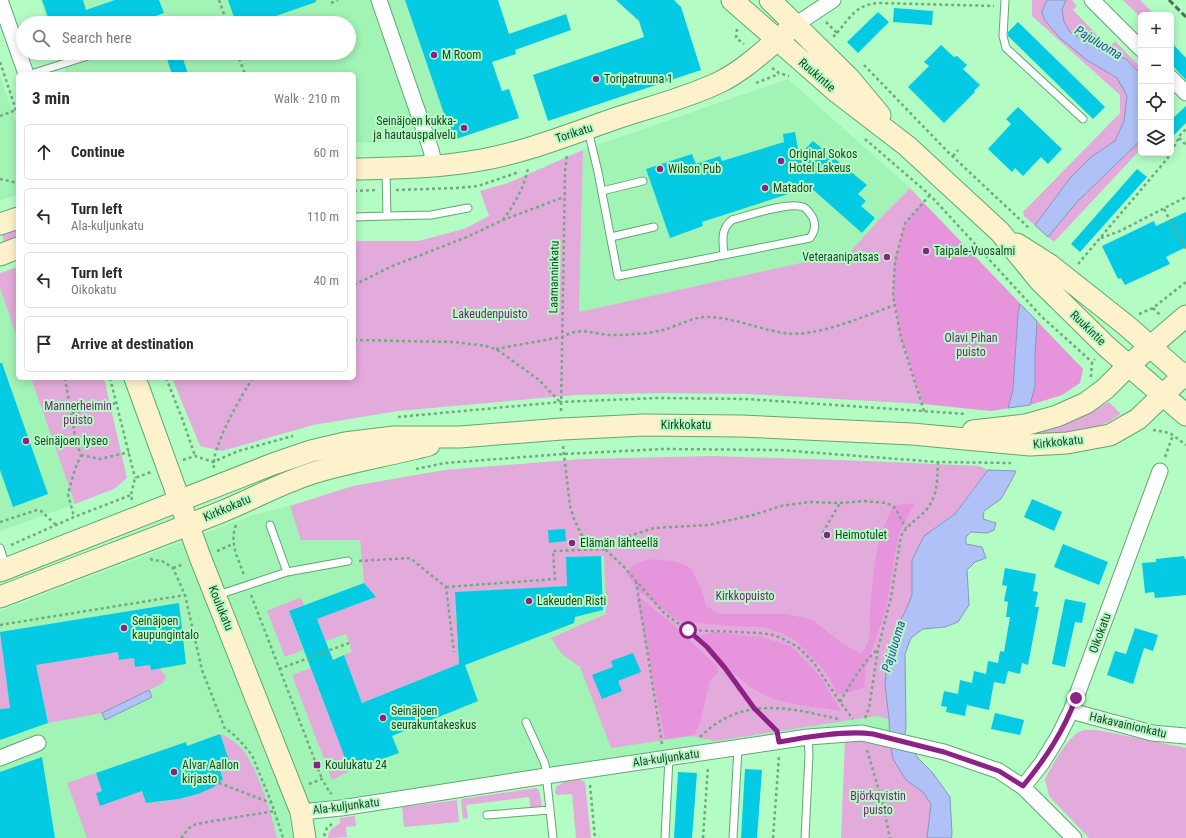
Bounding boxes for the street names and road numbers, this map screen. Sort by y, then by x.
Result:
street label: Ruukintie [796,55,838,95]
street label: Torikatu [553,120,595,146]
street label: Laamanninkatu [546,240,562,313]
street label: Ruukintie [1067,308,1109,349]
street label: Kirkkokatu [661,418,711,432]
street label: Kirkkokatu [1032,432,1084,452]
street label: Kirkkokatu [201,492,253,524]
street label: Koulukatu [206,583,236,633]
street label: Oikokatu [1086,611,1114,655]
street label: Hakavainionkatu [1088,709,1168,741]
street label: Ala-kuljunkatu [632,746,700,770]
street label: Ala-kuljunkatu [312,795,380,817]

